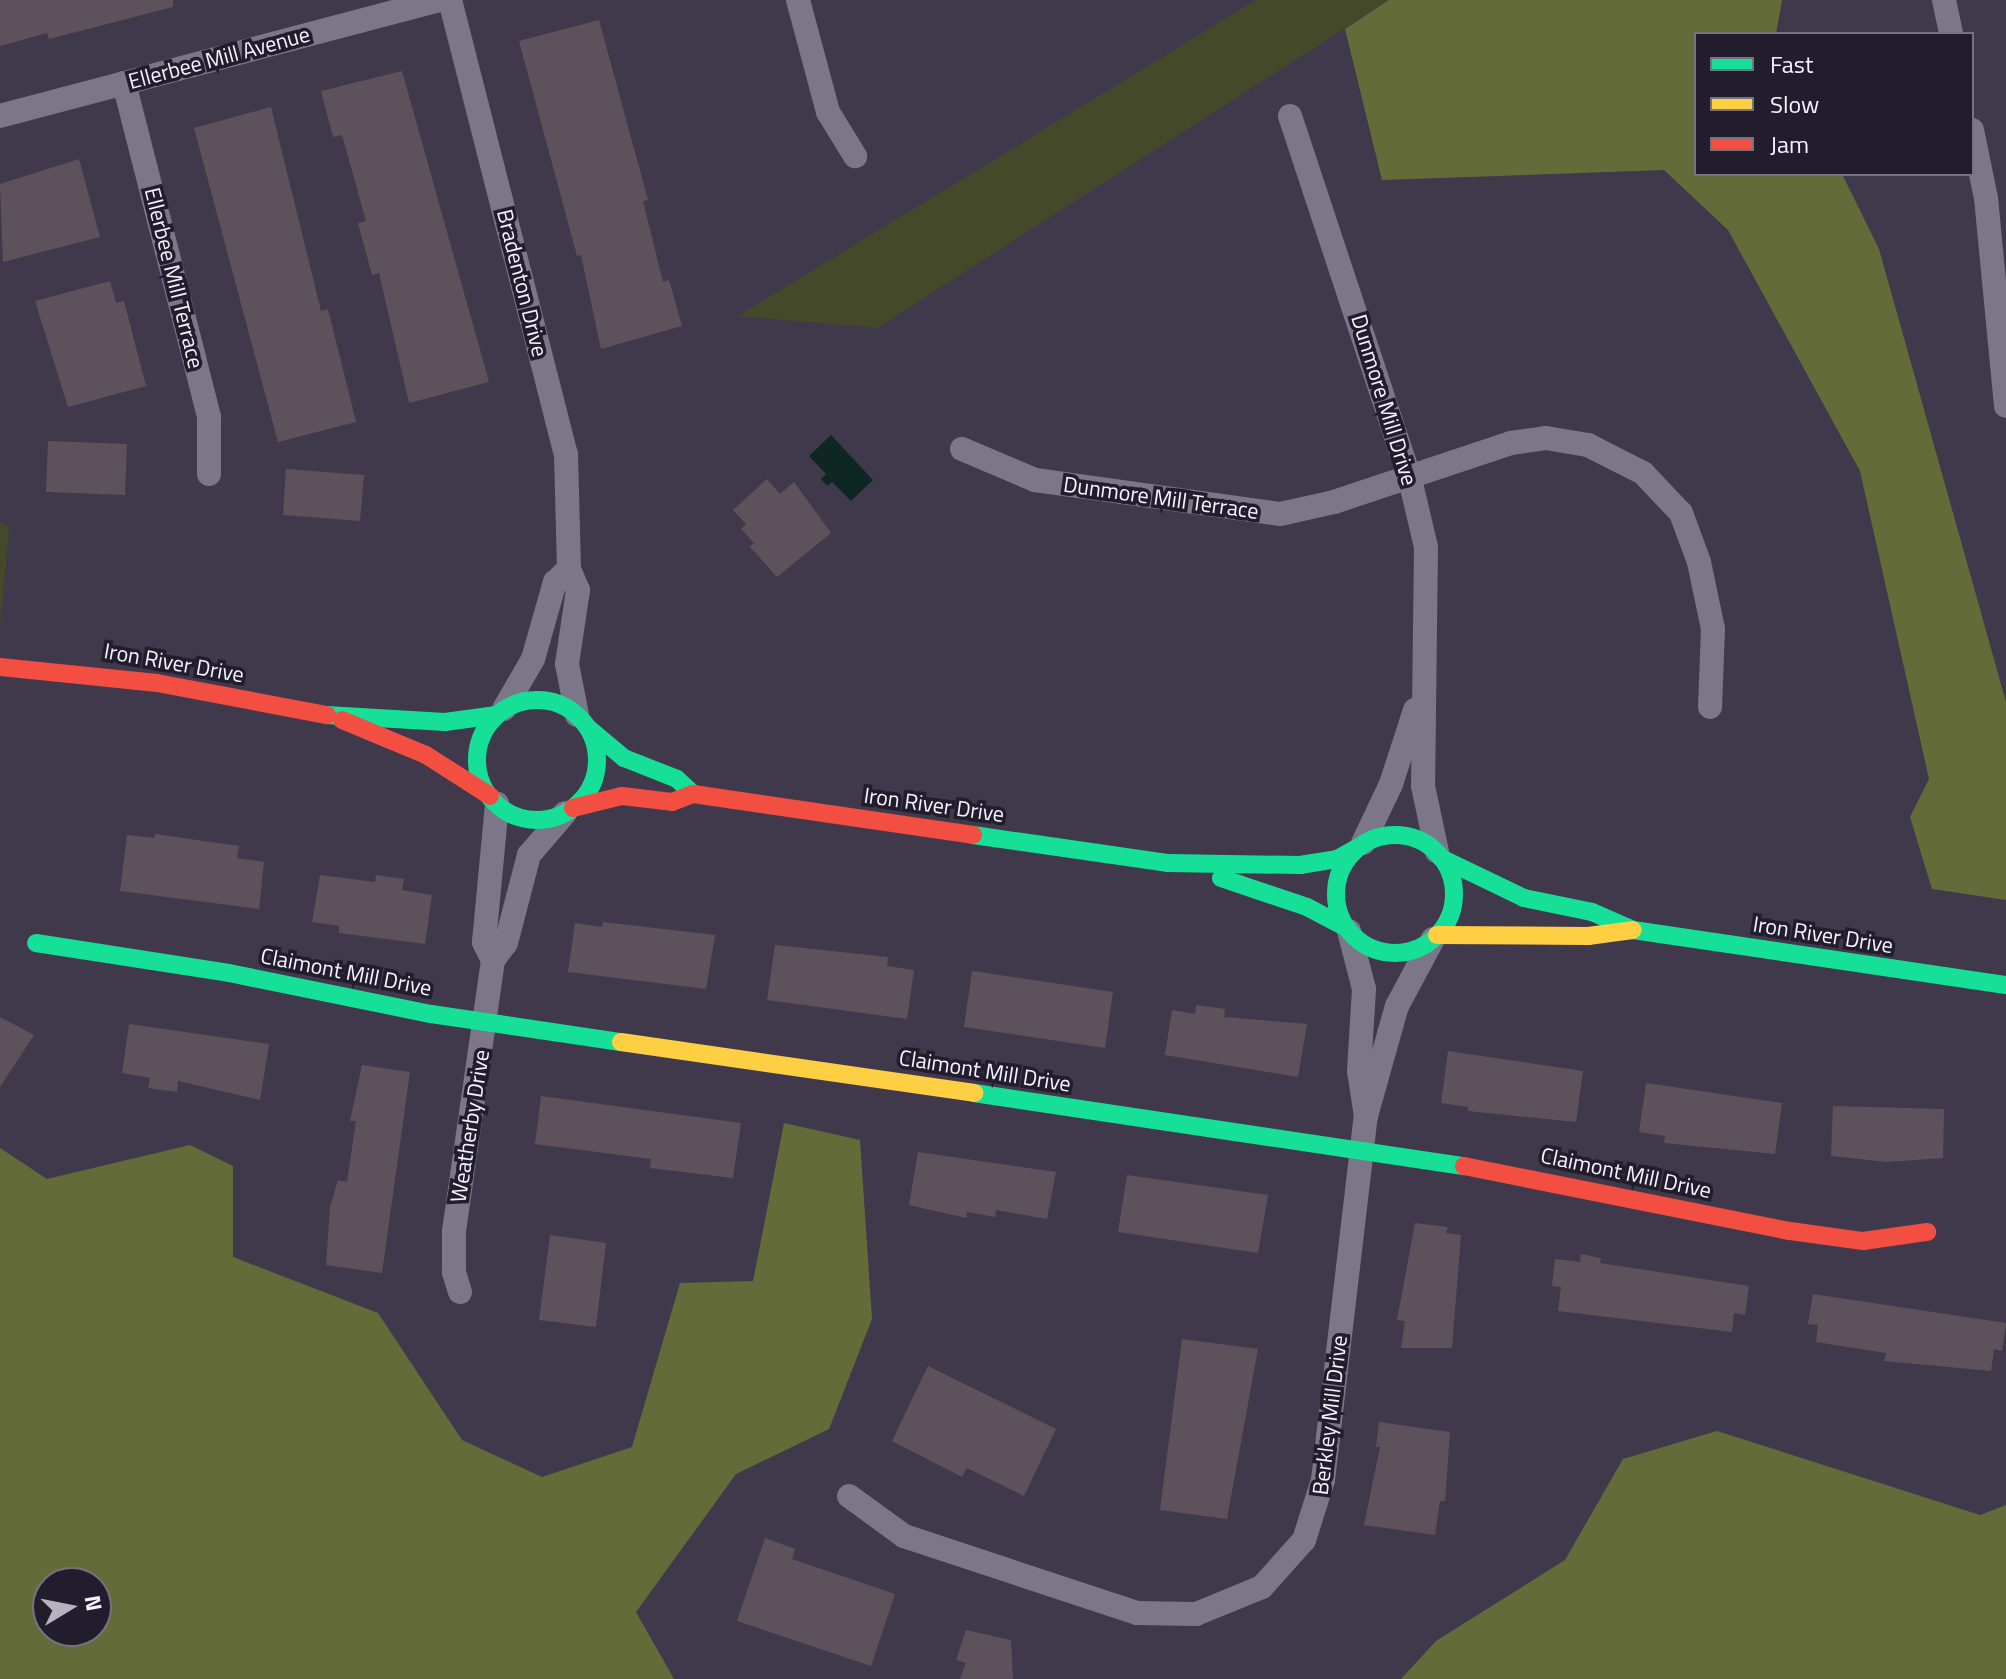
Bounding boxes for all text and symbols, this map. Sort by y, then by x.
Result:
street label: Ellerbee Mill Avenue [125,21,313,95]
legend [1694,32,1974,176]
text: Fast [1770,46,1813,82]
text: Slow [1770,86,1819,122]
text: Jam [1770,126,1809,162]
street label: Ellerbee Mill Terrace [139,185,209,371]
street label: Bradenton Drive [491,207,553,359]
street label: Dunmore Mill Drive [1345,311,1423,489]
street label: Dunmore Mill Terrace [1062,471,1260,525]
street label: Iron River Drive [102,638,246,688]
street label: Iron River Drive [862,782,1006,828]
street label: Iron River Drive [1751,911,1895,959]
street label: Claimont Mill Drive [258,942,434,1002]
street label: Claimont Mill Drive [897,1044,1073,1098]
street label: Weatherby Drive [445,1048,495,1204]
street label: Claimont Mill Drive [1538,1142,1714,1204]
street label: Berkley Mill Drive [1307,1334,1353,1496]
north arrow [32,1567,112,1647]
text: N [76,1593,112,1614]

